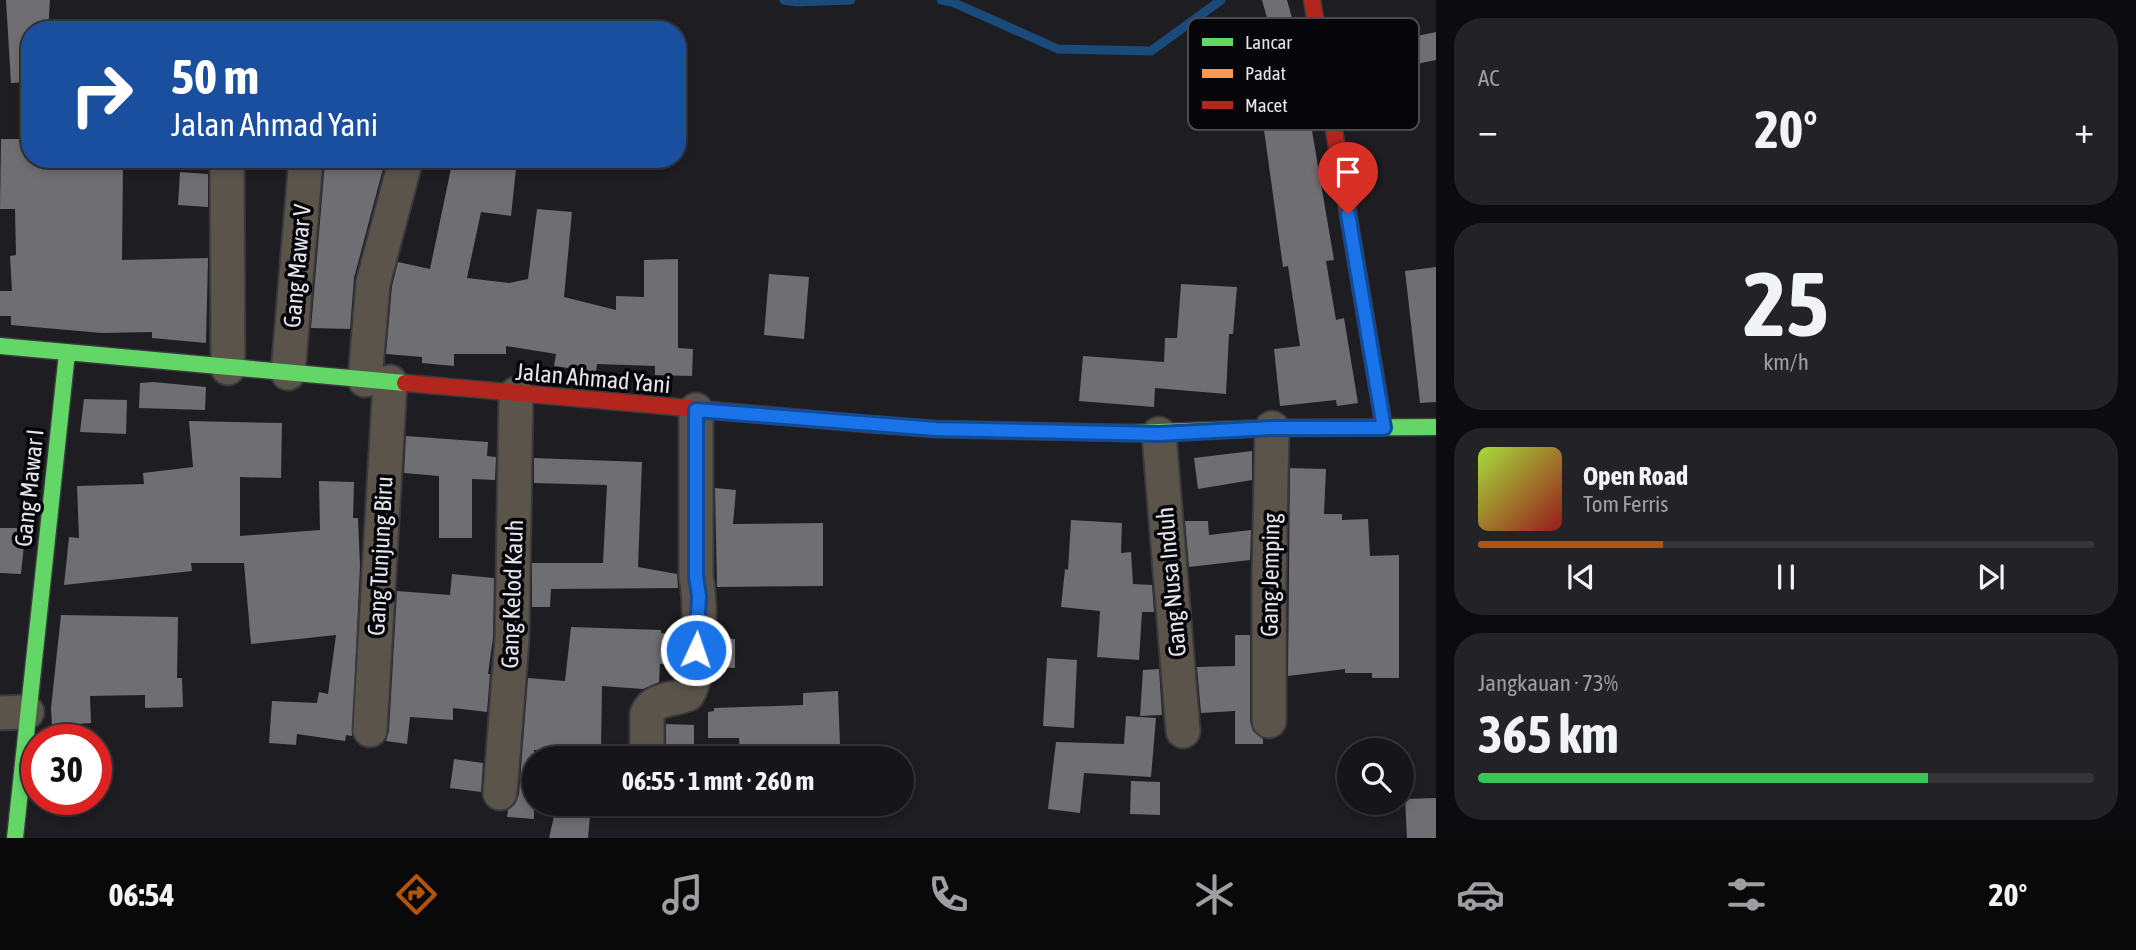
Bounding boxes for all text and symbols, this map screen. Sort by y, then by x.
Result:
legend [1188,18,1419,130]
text: Lancar [1245,31,1292,53]
text: 50 m [171,48,259,104]
icon: right [56,49,147,140]
text: Padat [1245,62,1286,84]
text: AC [1478,65,1500,91]
text: Macet [1245,94,1288,116]
text: 20° [1754,99,1818,159]
text: Jalan Ahmad Yani [171,106,378,143]
text: − [1478,108,1498,151]
text: + [2074,108,2094,151]
pin [1318,142,1378,214]
icon: arrive [1329,153,1367,191]
street label: Gang Mawar V [278,203,316,329]
text: 25 [1743,251,1829,355]
text: km/h [1763,349,1809,375]
street label: Jalan Ahmad Yani [514,358,672,398]
street label: Gang Mawar I [9,428,49,548]
text: Open Road [1583,461,1688,491]
street label: Gang Tunjung Biru [362,476,398,636]
text: Tom Ferris [1583,491,1668,517]
street label: Gang Nusa Induh [1151,506,1191,658]
street label: Gang Jemping [1255,512,1285,637]
street label: Gang Kelod Kauh [496,519,528,669]
icon: previous [1562,558,1600,596]
icon: pause [1767,558,1805,596]
icon: next [1972,558,2010,596]
position arrow [659,613,733,687]
text: Jangkauan · 73% [1478,670,1618,696]
text: 365 km [1478,704,1619,764]
speed limit sign: 30 [21,724,112,815]
map controls [1337,738,1414,815]
button: search [1337,738,1414,815]
text: 06:55 · 1 mnt · 260 m [622,766,814,796]
icon: directions [392,870,441,919]
icon: music [658,870,707,919]
icon: phone [924,870,973,919]
icon: climate [1190,870,1239,919]
icon: car [1456,870,1505,919]
icon: filters [1722,870,1771,919]
text: 06:54 [109,876,174,913]
text: 20° [1988,876,2027,913]

